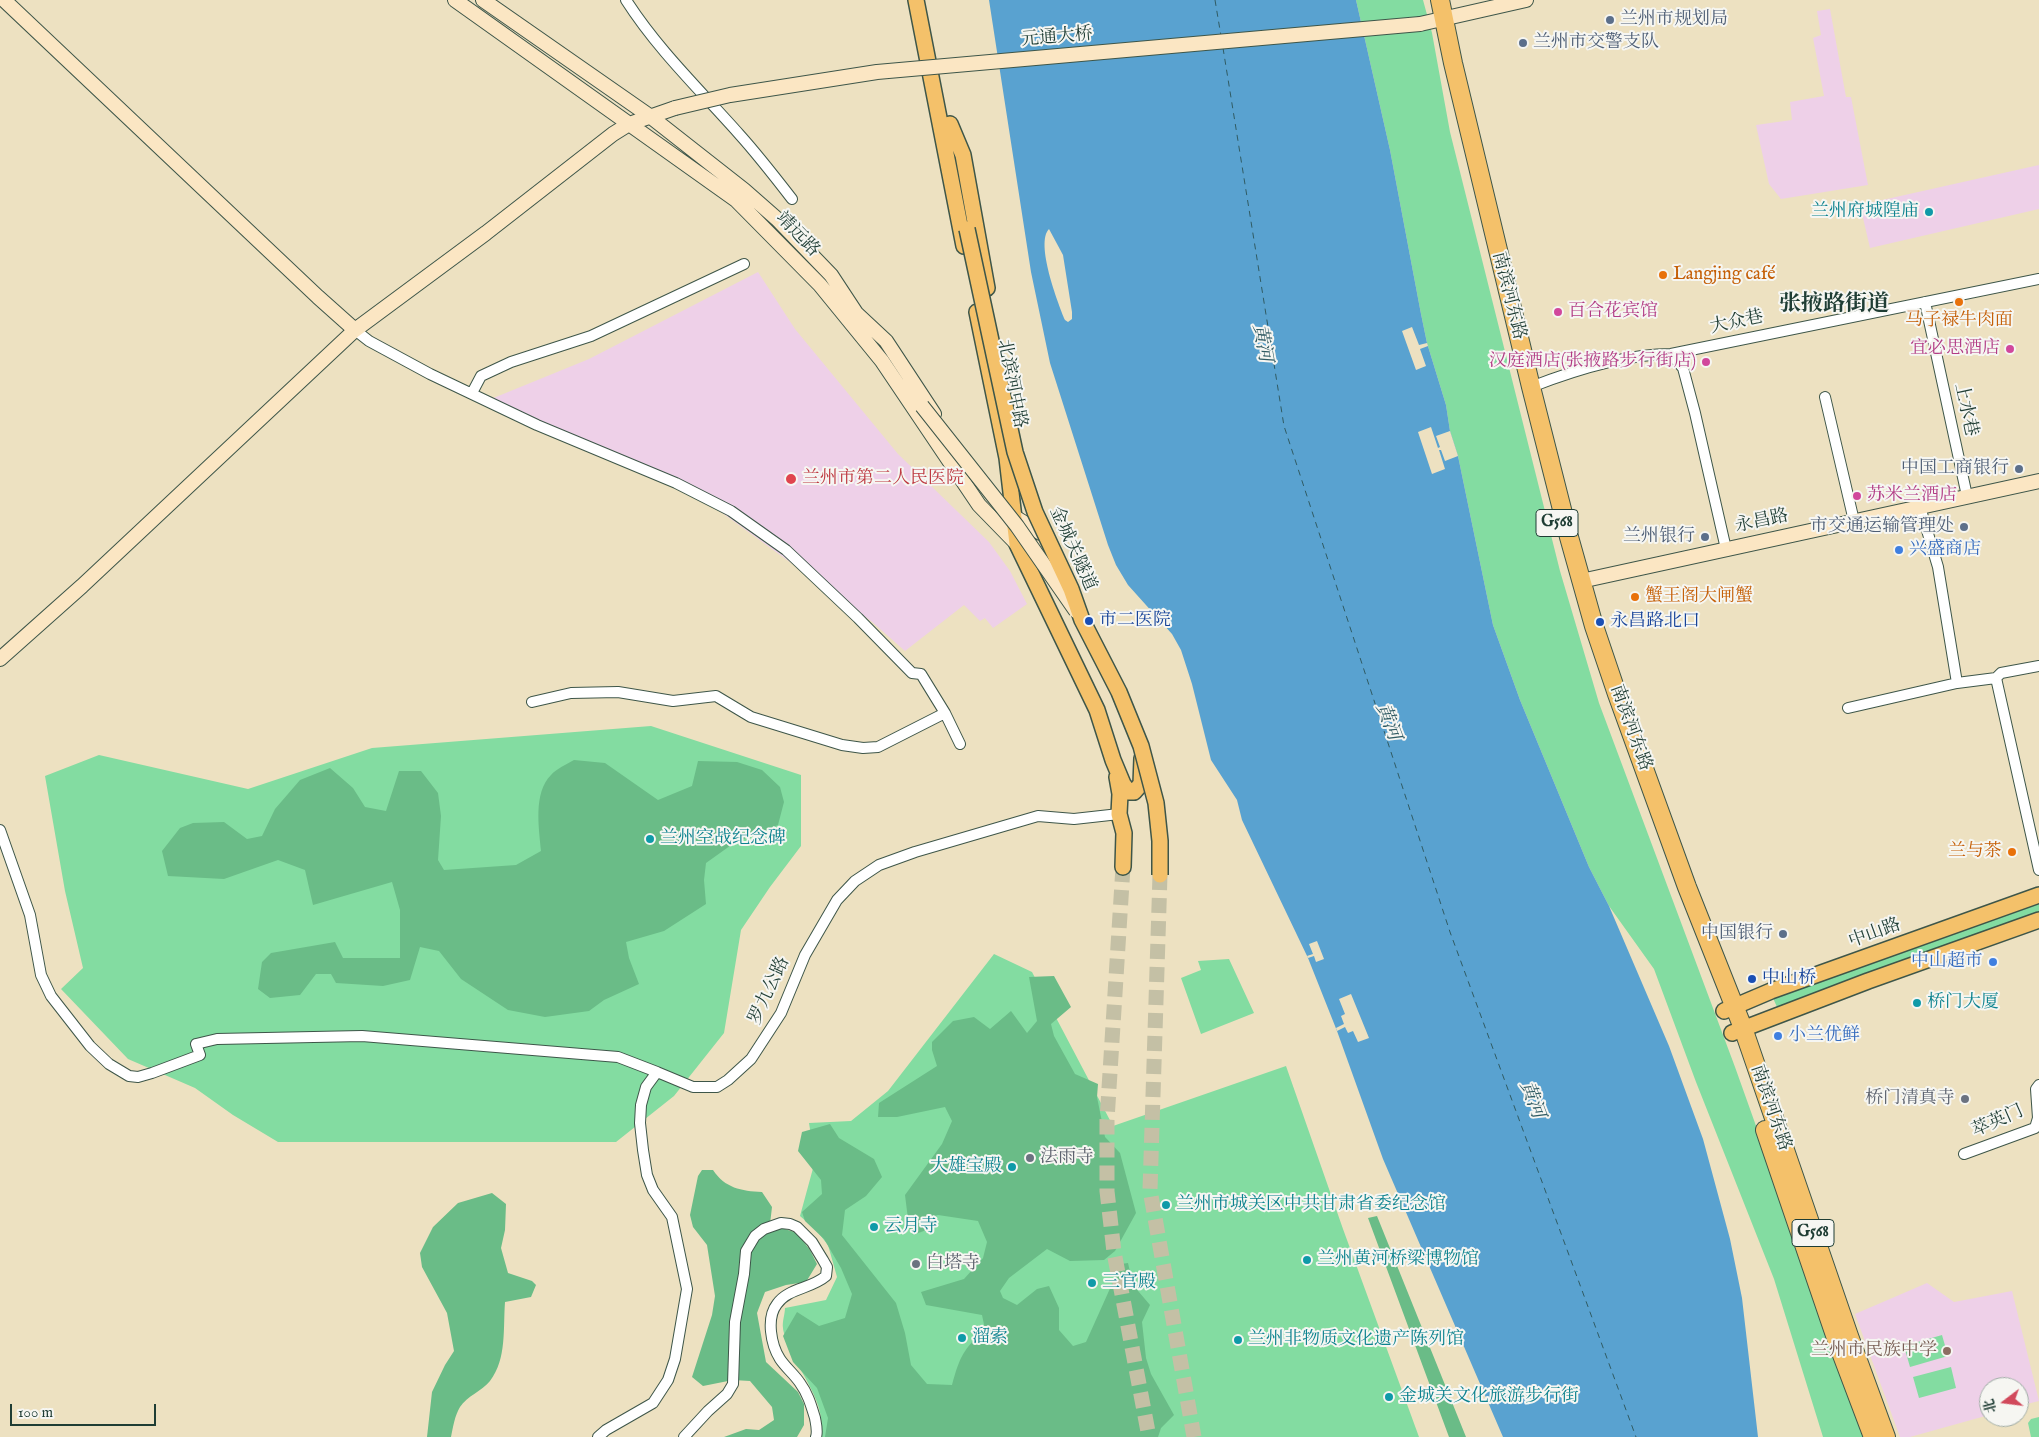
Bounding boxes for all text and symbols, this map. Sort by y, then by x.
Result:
place label: 兰州市规划局 [1620,9,1728,31]
marker: 兰州市规划局 [1604,14,1616,26]
street label: 元通大桥 [1020,24,1094,52]
place label: 兰州市交警支队 [1533,32,1659,54]
marker: 兰州市交警支队 [1517,37,1529,49]
place label: 兰州府城隍庙 [1811,201,1919,223]
marker: 兰州府城隍庙 [1923,206,1935,218]
street label: 靖远路 [770,208,824,262]
street label: 南滨河东路 [1487,250,1529,342]
place label: Langjing café [1673,264,1776,286]
marker: Langjing café [1657,269,1669,281]
district label: 张掖路街道 [1779,292,1889,318]
marker: 马子禄牛肉面 [1953,296,1965,308]
place label: 百合花宾馆 [1568,301,1658,323]
marker: 百合花宾馆 [1552,306,1564,318]
street label: 大众巷 [1708,307,1766,339]
place label: 马子禄牛肉面 [1905,310,2013,332]
water label: 黄河 [1246,322,1276,364]
street label: 北滨河中路 [992,338,1030,430]
place label: 宜必思酒店 [1910,338,2000,360]
marker: 宜必思酒店 [2004,343,2016,355]
place label: 汉庭酒店(张掖路步行街店) [1489,351,1696,373]
marker: 汉庭酒店(张掖路步行街店) [1700,356,1712,368]
street label: 上水巷 [1949,381,1981,439]
place label: 中国工商银行 [1901,458,2009,480]
marker: 中国工商银行 [2013,463,2025,475]
place label: 兰州市第二人民医院 [802,468,964,490]
marker: 兰州市第二人民医院 [784,472,798,486]
place label: 苏米兰酒店 [1867,485,1957,507]
marker: 苏米兰酒店 [1851,490,1863,502]
street label: 金城关隧道 [1044,503,1100,595]
street label: 永昌路 [1733,506,1791,538]
road number: G568 [1536,509,1578,536]
place label: 市交通运输管理处 [1810,516,1954,538]
marker: 市交通运输管理处 [1958,521,1970,533]
place label: 兰州银行 [1623,526,1695,548]
marker: 兰州银行 [1699,531,1711,543]
place label: 兴盛商店 [1909,539,1981,561]
marker: 兴盛商店 [1893,544,1905,556]
place label: 蟹王阁大闸蟹 [1645,586,1753,608]
marker: 蟹王阁大闸蟹 [1629,591,1641,603]
place label: 市二医院 [1099,610,1171,632]
place label: 永昌路北口 [1610,611,1700,633]
marker: 市二医院 [1083,615,1095,627]
marker: 永昌路北口 [1594,616,1606,628]
street label: 南滨河东路 [1604,682,1656,774]
water label: 黄河 [1370,700,1404,744]
place label: 兰州空战纪念碑 [660,828,786,850]
marker: 兰州空战纪念碑 [644,833,656,845]
place label: 兰与茶 [1948,841,2002,863]
marker: 兰与茶 [2006,846,2018,858]
street label: 中山路 [1846,915,1904,953]
place label: 中国银行 [1701,923,1773,945]
marker: 中国银行 [1777,928,1789,940]
place label: 中山超市 [1911,951,1983,973]
street label: 罗九公路 [745,954,795,1028]
marker: 中山超市 [1987,956,1999,968]
place label: 中山桥 [1762,968,1816,990]
marker: 中山桥 [1746,973,1758,985]
place label: 桥门大厦 [1927,992,1999,1014]
marker: 桥门大厦 [1911,997,1923,1009]
place label: 小兰优鲜 [1788,1025,1860,1047]
marker: 小兰优鲜 [1772,1030,1784,1042]
street label: 南滨河东路 [1745,1062,1795,1154]
water label: 黄河 [1514,1078,1548,1122]
place label: 桥门清真寺 [1865,1088,1955,1110]
marker: 桥门清真寺 [1959,1093,1971,1105]
street label: 萃英门 [1969,1101,2027,1143]
place label: 法雨寺 [1040,1147,1094,1169]
marker: 法雨寺 [1024,1152,1036,1164]
place label: 大雄宝殿 [930,1156,1002,1178]
marker: 大雄宝殿 [1006,1161,1018,1173]
place label: 兰州市城关区中共甘肃省委纪念馆 [1176,1194,1446,1216]
marker: 兰州市城关区中共甘肃省委纪念馆 [1160,1199,1172,1211]
place label: 云月寺 [884,1216,938,1238]
road number: G568 [1792,1220,1834,1246]
marker: 云月寺 [868,1221,880,1233]
place label: 兰州黄河桥梁博物馆 [1317,1249,1479,1271]
place label: 白塔寺 [926,1253,980,1275]
marker: 兰州黄河桥梁博物馆 [1301,1254,1313,1266]
marker: 白塔寺 [910,1258,922,1270]
place label: 三官殿 [1102,1272,1156,1294]
marker: 三官殿 [1086,1277,1098,1289]
place label: 溜索 [972,1327,1008,1349]
place label: 兰州非物质文化遗产陈列馆 [1248,1329,1464,1351]
marker: 溜索 [956,1332,968,1344]
marker: 兰州非物质文化遗产陈列馆 [1232,1334,1244,1346]
place label: 兰州市民族中学 [1811,1340,1937,1362]
marker: 兰州市民族中学 [1941,1345,1953,1357]
north arrow [1979,1377,2029,1427]
place label: 金城关文化旅游步行街 [1399,1386,1579,1408]
marker: 金城关文化旅游步行街 [1383,1391,1395,1403]
scale bar [12,1394,159,1426]
text: 北 [1980,1397,2001,1415]
text: 100 m [18,1403,53,1422]

